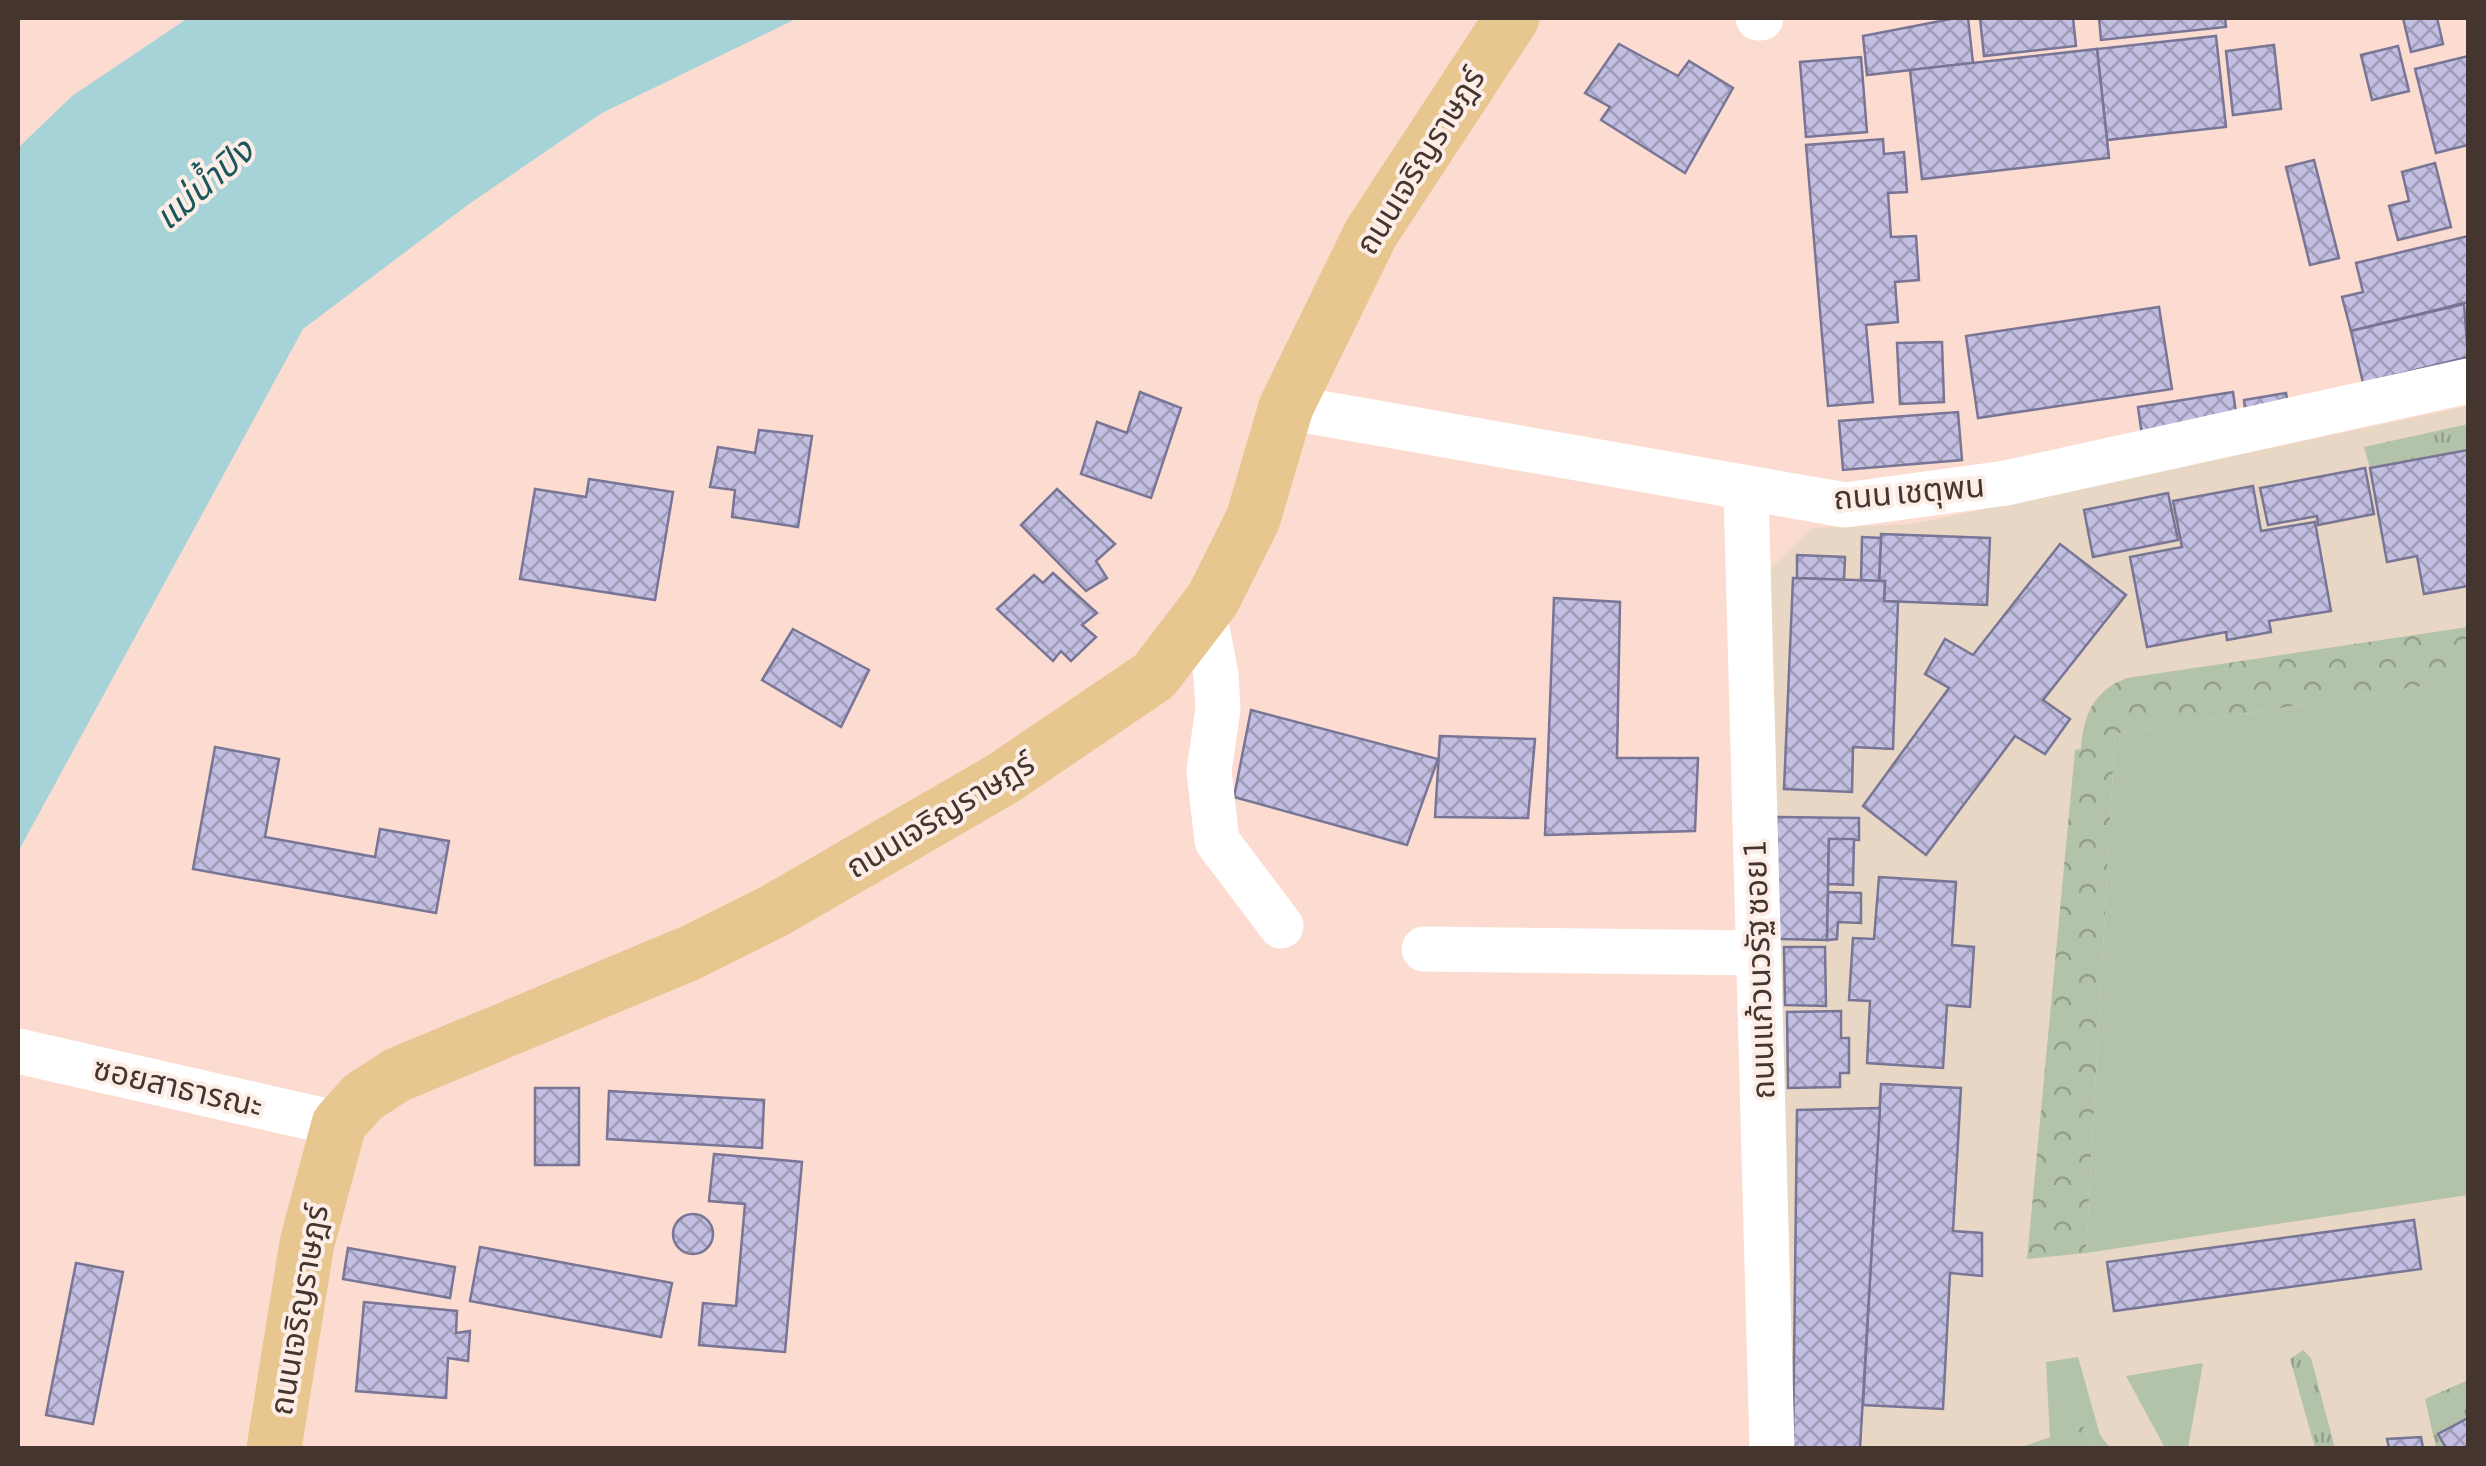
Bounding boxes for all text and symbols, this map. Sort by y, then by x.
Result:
street label: ถนนเจริญราษฎร์ [1348,59,1492,261]
water label: แม่น้ำปิง [144,126,262,237]
street label: ถนน เชตุพน [1832,466,1986,518]
street label: ถนนเจริญราษฎร์ [839,743,1042,885]
street label: ถนนแก้วนวรัฐ ซอย 1 [1735,840,1782,1100]
street label: ซอยสาธารณะ [90,1049,266,1124]
street label: ถนนเจริญราษฎร์ [262,1200,335,1418]

